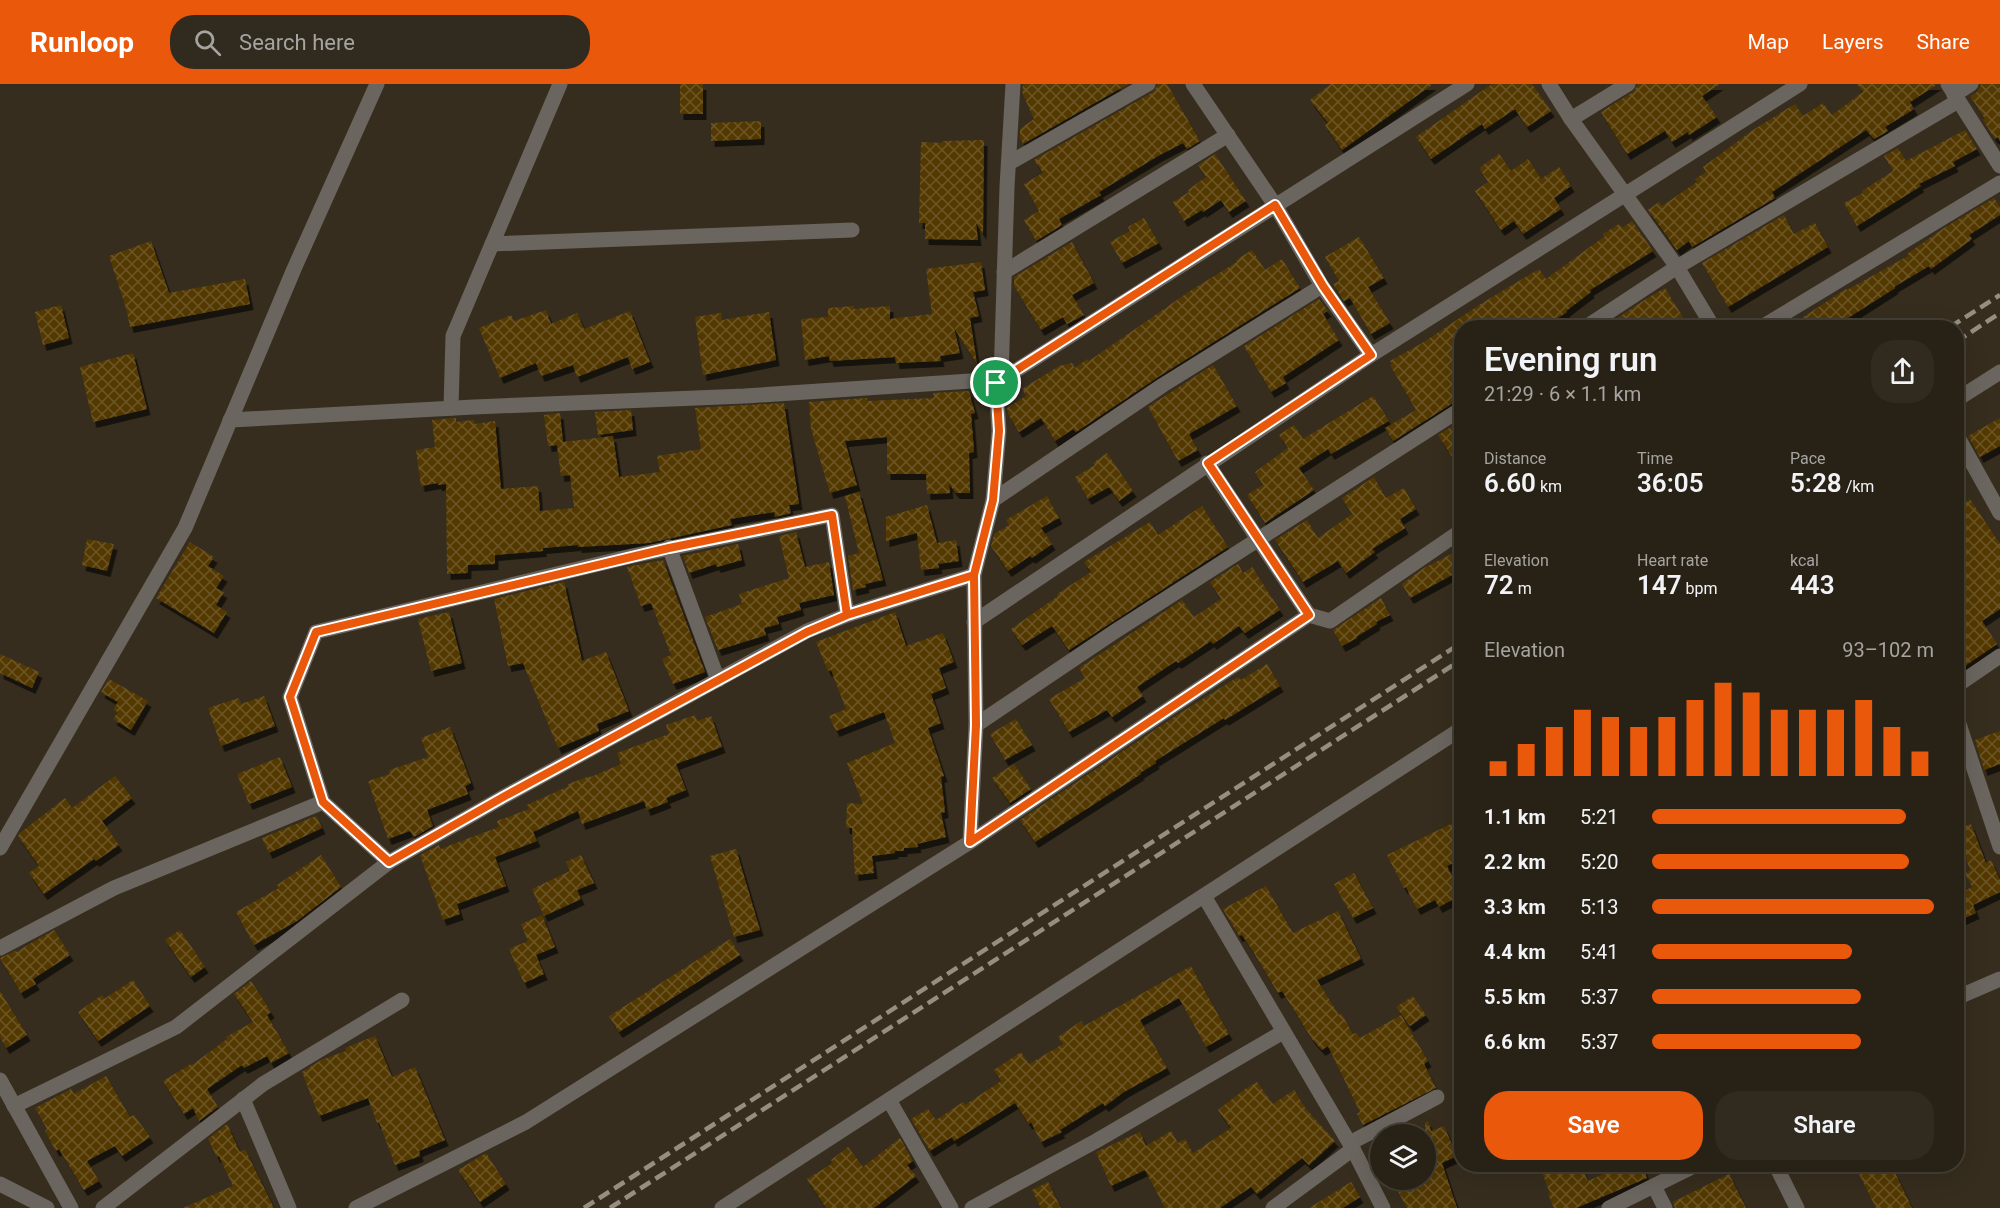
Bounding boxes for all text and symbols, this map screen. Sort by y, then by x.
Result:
search box [170,15,590,69]
text: Runloop [30,26,134,59]
icon: search [191,26,224,59]
text: Search here [239,30,355,55]
text: Map [1747,30,1789,54]
text: Layers [1822,30,1883,54]
text: Share [1916,30,1970,54]
text: Evening run [1484,340,1657,379]
button: share [1871,340,1934,403]
pin [970,357,1021,408]
icon: arrive [979,366,1012,399]
text: 21:29 · 6 × 1.1 km [1484,382,1641,406]
text: Distance [1484,449,1546,468]
text: Time [1637,449,1673,468]
text: Pace [1790,449,1826,468]
text: 6.60 [1484,468,1536,498]
text: 36:05 [1637,468,1704,498]
text: 5:28 [1790,468,1842,498]
text: km [1536,477,1562,496]
text: /km [1842,477,1874,496]
text: Elevation [1484,551,1549,570]
text: Heart rate [1637,551,1708,570]
text: kcal [1790,551,1819,570]
text: 72 [1484,570,1514,600]
text: 147 [1637,570,1682,600]
text: 443 [1790,570,1835,600]
text: m [1514,579,1532,598]
text: bpm [1682,579,1718,598]
text: Elevation [1484,638,1565,662]
text: 93–102 m [1842,638,1934,662]
text: 1.1 km [1484,805,1546,829]
text: 5:21 [1580,805,1619,829]
text: 2.2 km [1484,850,1546,874]
text: 5:20 [1580,850,1619,874]
text: 3.3 km [1484,895,1546,919]
text: 5:13 [1580,895,1619,919]
text: 4.4 km [1484,940,1546,964]
text: 5:41 [1580,940,1619,964]
text: 5.5 km [1484,985,1546,1009]
text: 5:37 [1580,985,1619,1009]
text: 6.6 km [1484,1030,1546,1054]
text: 5:37 [1580,1030,1619,1054]
button: Save [1484,1091,1703,1160]
button: Share [1715,1091,1934,1160]
map controls [1370,1124,1436,1190]
button: layers [1370,1124,1436,1190]

